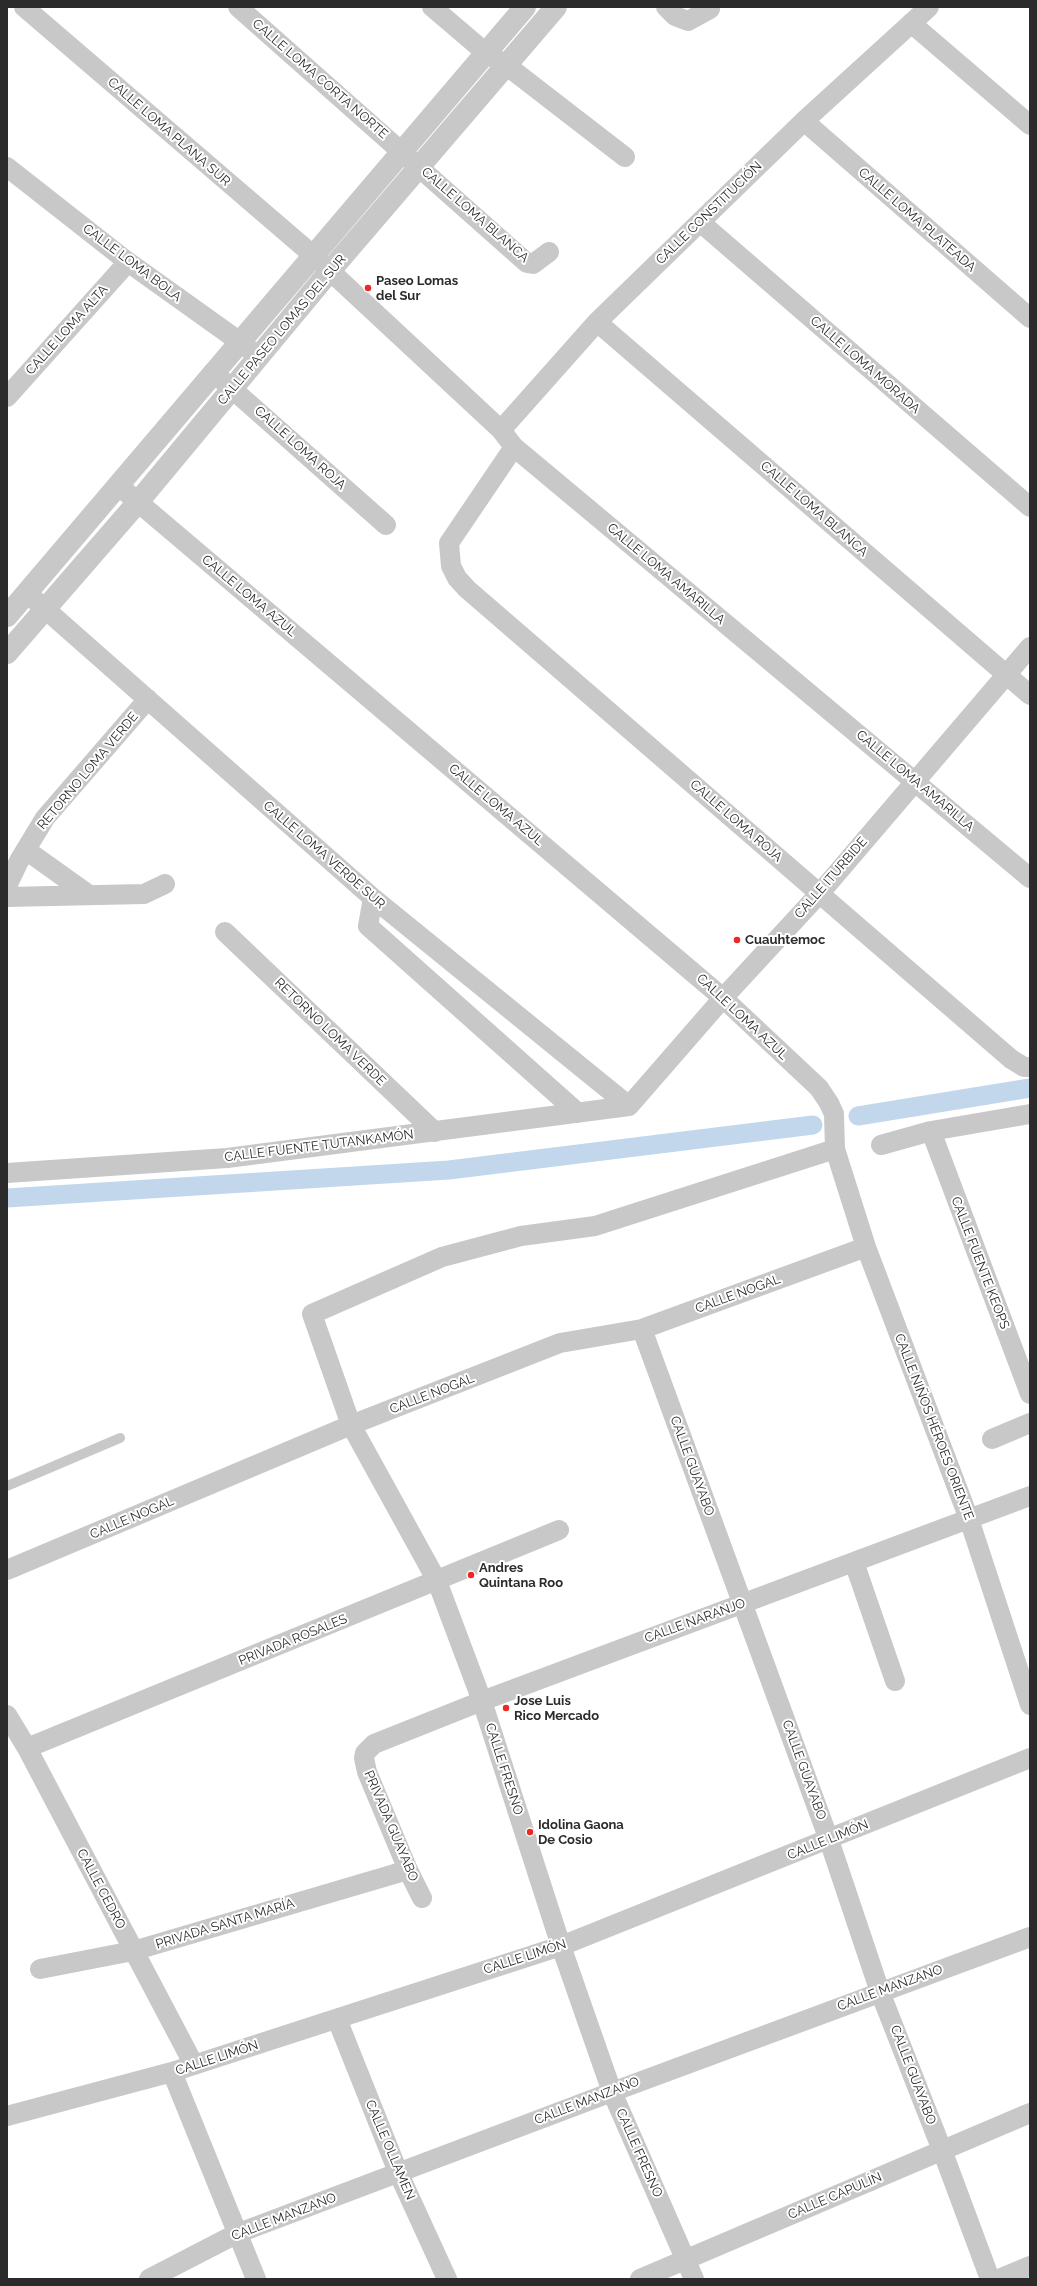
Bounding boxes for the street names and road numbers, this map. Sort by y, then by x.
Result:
street label: CALLE LOMA CORTA NORTE [249,16,391,142]
street label: CALLE LOMA PLANA SUR [105,75,233,189]
street label: CALLE CONSTITUCIÓN [653,158,765,268]
street label: CALLE LOMA BLANCA [418,164,532,266]
street label: CALLE LOMA PLATEADA [855,165,979,275]
street label: CALLE LOMA BOLA [80,221,184,305]
street label: CALLE PASEO LOMAS DEL SUR [215,252,349,408]
street label: CALLE LOMA ALTA [23,282,111,378]
street label: CALLE LOMA MORADA [807,313,923,417]
street label: CALLE LOMA ROJA [251,403,349,493]
street label: CALLE LOMA BLANCA [757,458,871,560]
street label: CALLE LOMA AMARILLA [604,520,728,628]
street label: CALLE LOMA AZUL [198,552,300,640]
street label: RETORNO LOMA VERDE [34,709,142,833]
street label: CALLE LOMA AMARILLA [853,727,977,835]
street label: CALLE LOMA AZUL [445,761,547,849]
street label: CALLE LOMA ROJA [687,777,785,865]
street label: CALLE LOMA VERDE SUR [260,798,388,912]
street label: CALLE ITURBIDE [791,834,871,922]
street label: CALLE LOMA AZUL [693,971,791,1063]
street label: RETORNO LOMA VERDE [271,975,389,1089]
street label: CALLE FUENTE TUTANKAMÓN [224,1127,414,1165]
street label: CALLE FUENTE KEOPS [948,1195,1012,1331]
street label: CALLE NOGAL [693,1271,783,1317]
street label: CALLE NIÑOS HÉROES ORIENTE [891,1332,977,1522]
street label: CALLE NOGAL [387,1371,477,1417]
street label: CALLE GUAYABO [667,1414,717,1518]
street label: CALLE NOGAL [88,1493,176,1543]
street label: CALLE NARANJO [642,1596,748,1646]
street label: PRIVADA ROSALES [236,1611,350,1669]
street label: CALLE GUAYABO [779,1718,829,1822]
street label: CALLE FRESNO [482,1721,526,1817]
street label: PRIVADA GUAYABO [361,1768,421,1884]
street label: CALLE LIMÓN [785,1817,871,1863]
street label: CALLE CEDRO [73,1846,129,1932]
street label: PRIVADA SANTA MARÍA [154,1895,296,1953]
street label: CALLE LIMÓN [482,1936,568,1978]
street label: CALLE MANZANO [835,1962,945,2014]
street label: CALLE GUAYABO [887,2023,939,2127]
street label: CALLE LIMÓN [174,2037,260,2079]
street label: CALLE MANZANO [532,2074,642,2128]
street label: CALLE OLLAMEN [362,2098,418,2202]
street label: CALLE FRESNO [612,2106,666,2200]
street label: CALLE CAPULÍN [786,2169,884,2223]
street label: CALLE MANZANO [229,2190,339,2244]

